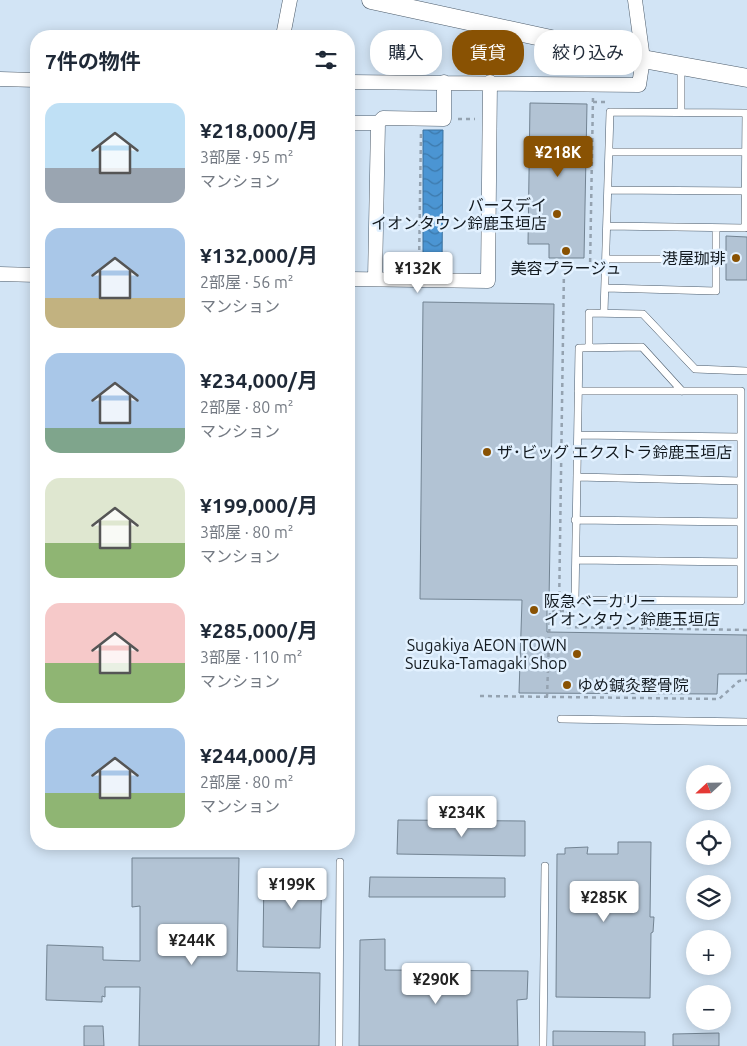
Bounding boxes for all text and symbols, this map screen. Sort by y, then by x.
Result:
chip: 購入 [370,30,442,75]
chip: 賃貸 [452,30,524,75]
chip: 絞り込み [534,30,642,75]
icon: filters [312,46,340,74]
text: 7件の物件 [45,49,141,73]
text: ¥218,000/月 [200,118,318,142]
icon: home [85,123,145,183]
pin: ¥218K [523,136,593,178]
text: ¥218K [535,143,581,161]
text: 3部屋 · 95 m² [200,148,294,166]
text: マンション [200,172,280,190]
place label: バースデイ イオンタウン鈴鹿玉垣店 [371,196,547,232]
marker: バースデイ イオンタウン鈴鹿玉垣店 [551,208,563,220]
text: ¥132,000/月 [200,243,318,267]
marker: 美容プラージュ [560,245,572,257]
icon: home [85,248,145,308]
place label: 港屋珈琲 [662,249,726,267]
pin: ¥132K [383,252,453,294]
marker: 港屋珈琲 [730,252,742,264]
text: ¥132K [395,259,441,277]
place label: 美容プラージュ [511,259,621,277]
text: 2部屋 · 56 m² [200,273,294,291]
text: マンション [200,297,280,315]
text: ¥234,000/月 [200,368,318,392]
icon: home [85,373,145,433]
text: 2部屋 · 80 m² [200,398,294,416]
text: マンション [200,422,280,440]
place label: ザ･ビッグ エクストラ鈴鹿玉垣店 [497,443,732,461]
marker: ザ･ビッグ エクストラ鈴鹿玉垣店 [481,446,493,458]
text: ¥199,000/月 [200,493,318,517]
icon: home [85,498,145,558]
text: 3部屋 · 80 m² [200,523,294,541]
text: マンション [200,547,280,565]
place label: 阪急ベーカリー イオンタウン鈴鹿玉垣店 [544,592,720,628]
marker: 阪急ベーカリー イオンタウン鈴鹿玉垣店 [528,604,540,616]
text: ¥285,000/月 [200,618,318,642]
icon: home [85,623,145,683]
place label: Sugakiya AEON TOWN Suzuka-Tamagaki Shop [405,636,567,672]
text: 3部屋 · 110 m² [200,648,303,666]
marker: Sugakiya AEON TOWN Suzuka-Tamagaki Shop [571,648,583,660]
text: マンション [200,672,280,690]
place label: ゆめ鍼灸整骨院 [577,676,689,694]
marker: ゆめ鍼灸整骨院 [561,679,573,691]
text: ¥244,000/月 [200,743,318,767]
icon: home [85,748,145,808]
north arrow [686,765,731,810]
map controls [686,765,731,1030]
text: 2部屋 · 80 m² [200,773,294,791]
pin: ¥234K [427,796,497,838]
text: マンション [200,797,280,815]
text: ¥234K [439,803,485,821]
button: locate [686,820,731,865]
pin: ¥199K [257,868,327,910]
text: ¥199K [269,875,315,893]
button: layers [686,875,731,920]
pin: ¥285K [569,880,639,923]
text: ¥285K [581,888,627,906]
pin: ¥244K [157,924,227,966]
button: + [686,930,731,975]
text: ¥244K [169,931,215,949]
pin: ¥290K [401,962,471,1005]
text: ¥290K [413,970,459,988]
button: − [686,985,731,1030]

